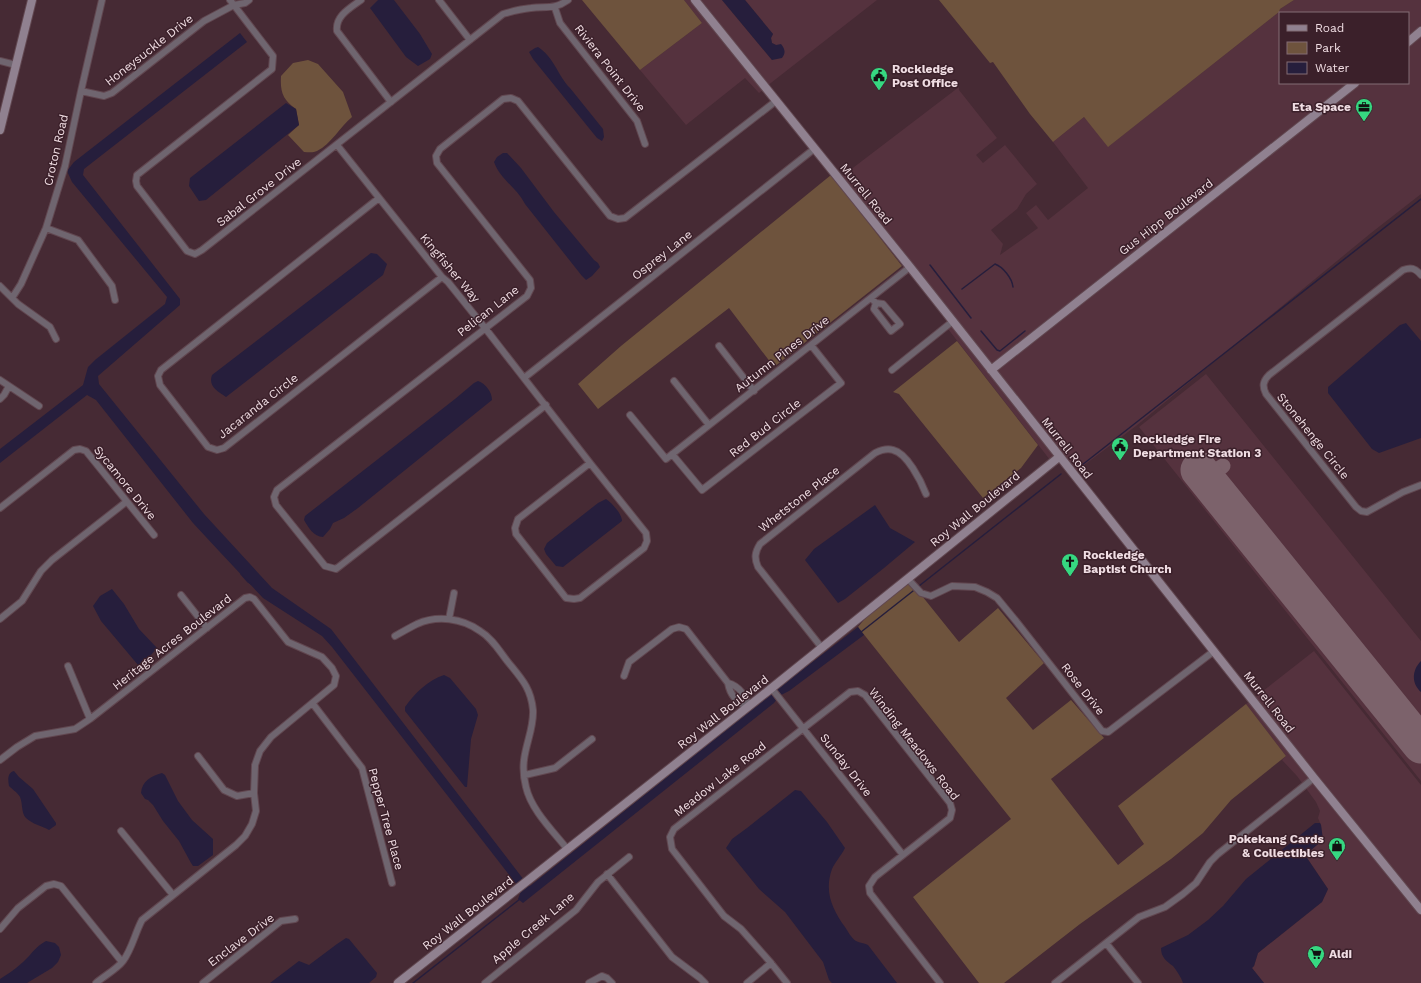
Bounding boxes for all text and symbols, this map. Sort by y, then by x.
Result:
street label: Honeysuckle Drive [102,11,196,89]
legend [1279,12,1409,84]
text: Road [1315,21,1344,35]
street label: Riviera Point Drive [572,22,648,114]
text: Park [1315,41,1341,55]
text: Water [1315,61,1350,75]
place label: Rockledge Post Office [892,62,958,90]
public building icon: Rockledge Post Office [869,66,889,91]
office icon: Eta Space [1354,97,1374,122]
place label: Eta Space [1292,100,1351,114]
street label: Croton Road [41,113,71,187]
street label: Sabal Grove Drive [214,155,304,229]
street label: Murrell Road [837,161,895,227]
street label: Gus Hipp Boulevard [1116,176,1216,258]
street label: Osprey Lane [629,227,695,283]
street label: Kingfisher Way [417,231,483,306]
street label: Pelican Lane [454,283,522,339]
street label: Autumn Pines Drive [732,313,832,395]
street label: Jacaranda Circle [215,370,301,442]
street label: Stonehenge Circle [1274,390,1352,482]
street label: Red Bud Circle [727,396,803,460]
street label: Murrell Road [1039,414,1095,482]
place label: Rockledge Fire Department Station 3 [1133,432,1261,460]
public building icon: Rockledge Fire Department Station 3 [1110,436,1130,461]
street label: Sycamore Drive [91,443,159,523]
street label: Whetstone Place [756,463,842,535]
street label: Roy Wall Boulevard [927,469,1023,549]
place label: Rockledge Baptist Church [1083,548,1172,576]
church icon: Rockledge Baptist Church [1060,552,1080,577]
street label: Heritage Acres Boulevard [110,591,234,693]
street label: Rose Drive [1058,660,1108,718]
street label: Murrell Road [1241,668,1297,736]
street label: Roy Wall Boulevard [675,672,771,752]
street label: Winding Meadows Road [866,685,962,803]
street label: Sunday Drive [817,731,875,799]
street label: Meadow Lake Road [671,739,769,819]
street label: Pepper Tree Place [366,766,406,872]
place label: Pokekang Cards & Collectibles [1229,832,1325,860]
shop icon: Pokekang Cards & Collectibles [1327,836,1347,861]
street label: Roy Wall Boulevard [420,873,516,953]
street label: Apple Creek Lane [489,889,577,967]
street label: Enclave Drive [205,911,277,969]
supermarket icon: Aldi [1306,944,1326,969]
place label: Aldi [1329,947,1352,961]

